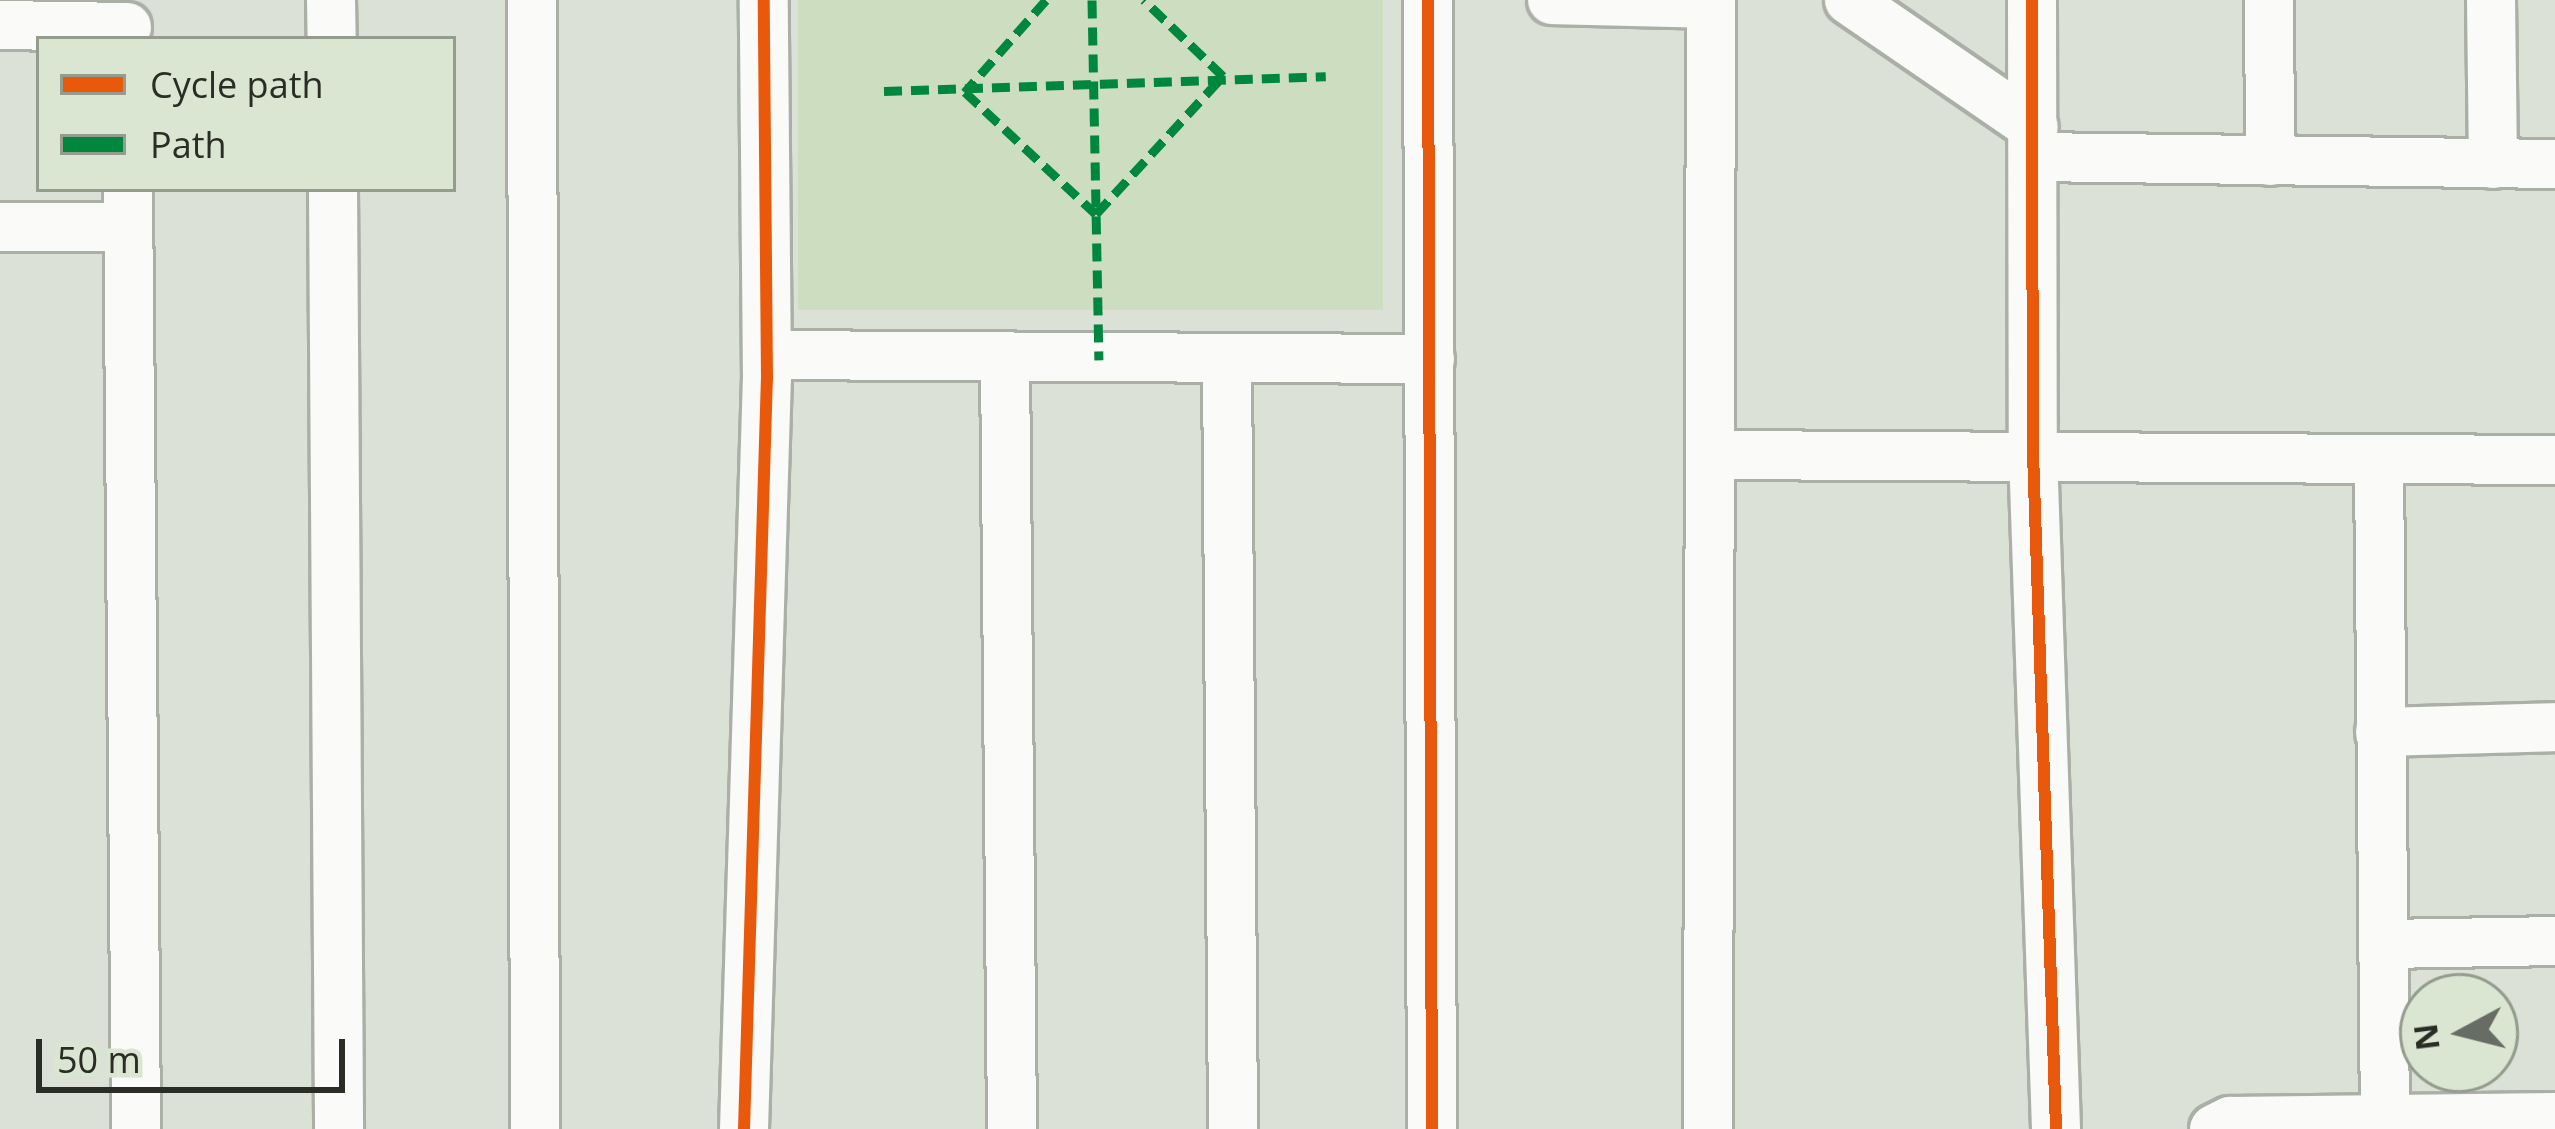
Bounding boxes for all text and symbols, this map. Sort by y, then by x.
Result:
legend [36,36,456,192]
text: Cycle path [150,60,324,109]
text: Path [150,120,227,169]
north arrow [2399,973,2519,1093]
scale bar [42,1015,351,1089]
text: N [2402,1021,2450,1053]
text: 50 m [57,1035,141,1084]

